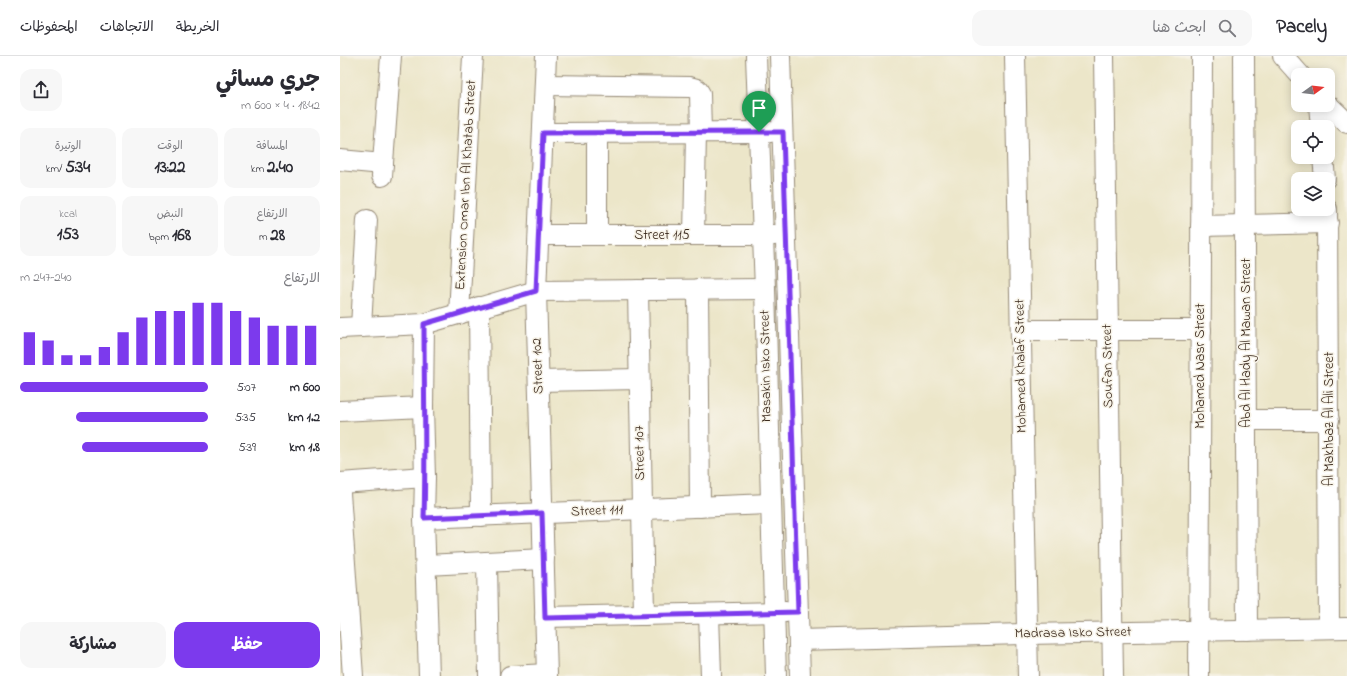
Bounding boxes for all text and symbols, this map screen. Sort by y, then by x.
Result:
search box [972,10,1252,46]
text: Pacely [1276,14,1327,41]
text: المحفوظات [20,17,78,38]
text: الاتجاهات [100,17,154,38]
text: الخريطة [176,17,219,38]
text: ابحث هنا [1152,17,1206,39]
icon: search [1216,17,1238,39]
text: جري مسائي [216,65,320,97]
north arrow [1291,68,1335,112]
map controls [1291,68,1335,216]
button: share [20,69,62,111]
street label: Extension Omar Ibn Al Khatab Street [450,79,482,291]
pin [742,91,776,132]
text: 18:42 · 4 × 600 m [241,96,320,115]
icon: arrive [748,97,770,119]
button: locate [1291,120,1335,164]
text: الوتيرة [55,138,81,154]
text: الوقت [157,138,183,154]
text: المسافة [256,138,288,154]
text: 5:34 [65,155,90,180]
text: 13:22 [155,155,185,180]
text: 2.40 [267,155,293,180]
text: /km [46,161,65,177]
text: km [251,161,267,177]
button: layers [1291,172,1335,216]
text: kcal [59,206,77,222]
text: النبض [157,206,183,222]
text: الارتفاع [257,206,287,222]
text: 153 [57,222,79,247]
text: 168 [172,223,191,248]
text: 28 [270,223,285,248]
street label: Street 115 [634,225,690,246]
text: bpm [149,229,172,245]
text: m [259,229,270,245]
street label: Abd Al Hady Al Mawan Street [1236,258,1258,428]
text: 240–247 m [20,268,72,287]
text: الارتفاع [284,269,320,288]
street label: Mohamed Khalaf Street [1009,298,1033,433]
street label: Mohamed Nasr Street [1190,303,1211,429]
street label: Masakin Isko Street [755,309,777,422]
street label: Soufan Street [1097,324,1119,408]
street label: Street 102 [527,337,549,394]
street label: Al Makhbaz Al Ali Street [1319,352,1340,486]
text: 5:07 [236,378,256,397]
text: 600 m [290,378,320,397]
text: 5:35 [235,408,256,427]
text: 1.2 km [288,408,320,427]
street label: Street 107 [629,425,651,481]
text: 5:39 [238,438,256,457]
text: 1.8 km [289,438,320,457]
street label: Street 111 [571,500,624,522]
street label: Madrasa Isko Street [1015,621,1132,645]
button: مشاركة [20,622,166,668]
button: حفظ [174,622,320,668]

